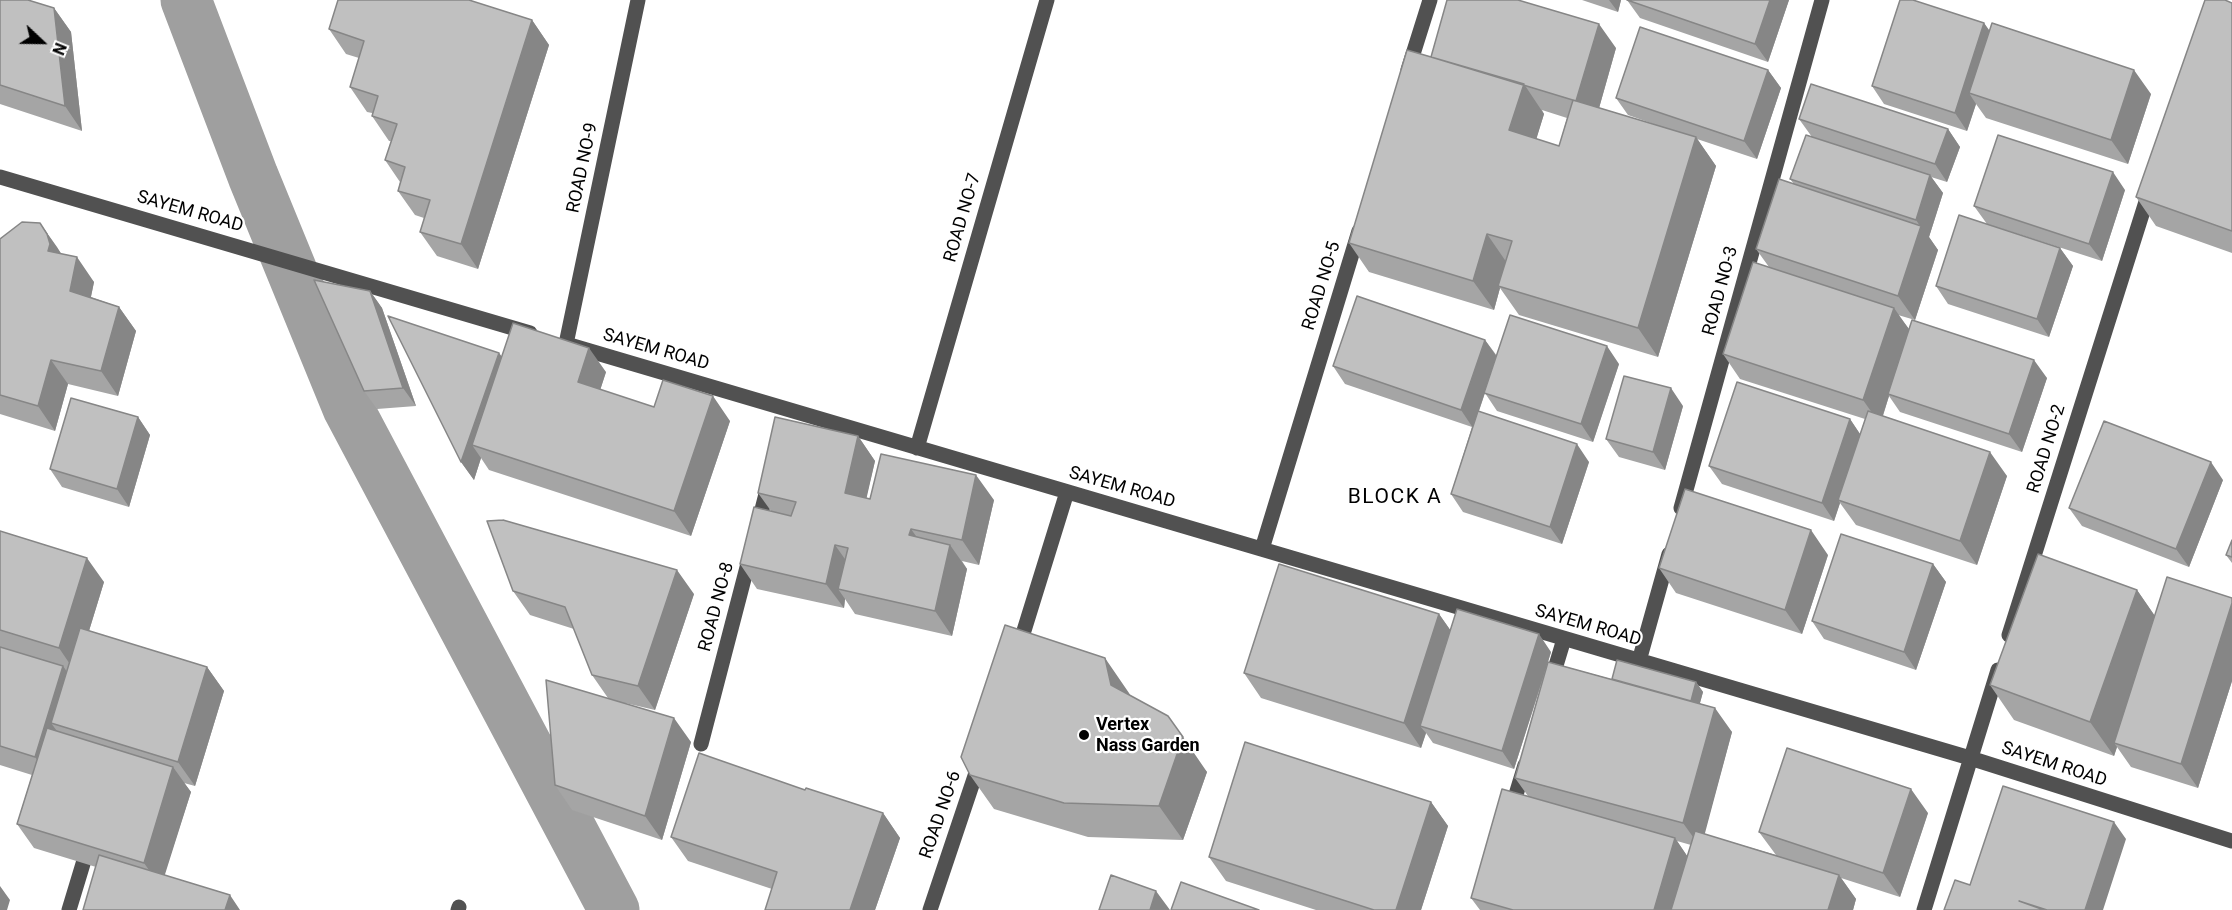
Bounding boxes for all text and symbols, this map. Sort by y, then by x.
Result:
north arrow [12,12,72,72]
text: N [48,40,70,58]
street label: ROAD NO-9 [563,121,603,215]
street label: ROAD NO-7 [940,171,986,265]
street label: SAYEM ROAD [134,187,246,237]
street label: ROAD NO-5 [1298,239,1346,333]
street label: ROAD NO-3 [1699,244,1743,338]
street label: SAYEM ROAD [600,325,712,375]
street label: ROAD NO-2 [2023,402,2071,496]
street label: SAYEM ROAD [1066,463,1178,513]
district label: BLOCK A [1348,485,1442,511]
street label: ROAD NO-8 [695,560,739,654]
street label: SAYEM ROAD [1532,601,1644,651]
place label: Vertex Nass Garden [1096,714,1200,756]
marker: Vertex Nass Garden [1077,728,1091,742]
street label: SAYEM ROAD [1999,738,2109,792]
street label: ROAD NO-6 [916,768,966,862]

